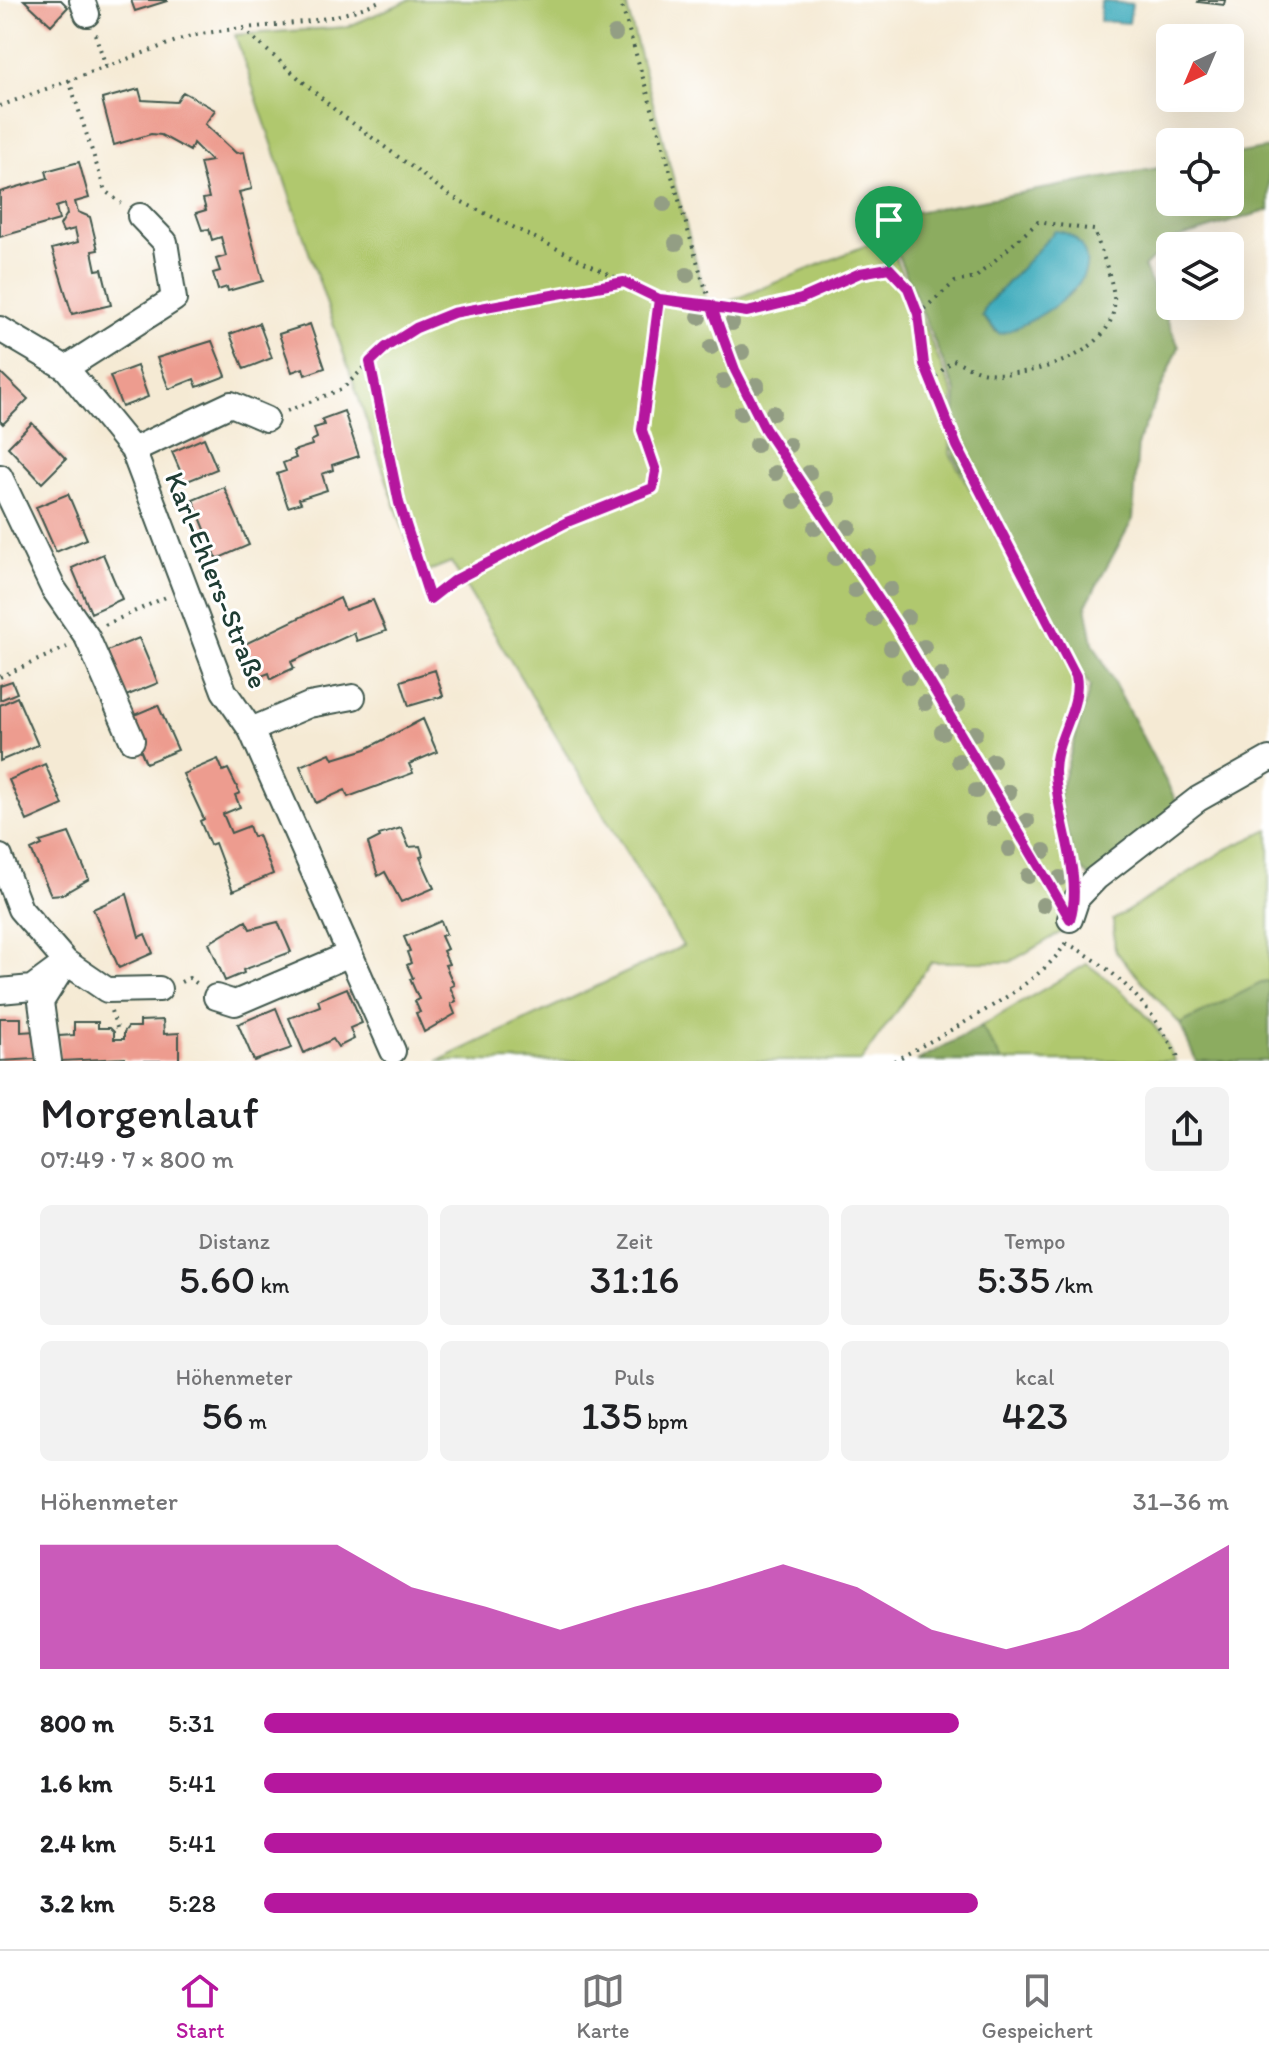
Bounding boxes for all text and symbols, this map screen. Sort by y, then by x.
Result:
north arrow [1156,24,1244,112]
map controls [1156,24,1244,320]
button: locate [1156,128,1244,216]
pin [855,186,923,268]
icon: arrive [867,198,911,242]
button: layers [1156,232,1244,320]
street label: Karl-Ehlers-Straße [158,467,276,693]
text: Morgenlauf [40,1086,259,1139]
button: share [1145,1087,1229,1171]
text: 07:49 · 7 × 800 m [40,1143,234,1175]
text: Distanz [198,1228,270,1255]
text: Zeit [616,1228,653,1255]
text: Tempo [1004,1228,1065,1255]
text: 5.60 [179,1255,255,1303]
text: 31:16 [590,1255,679,1303]
text: 5:35 [976,1255,1050,1303]
text: km [255,1272,290,1299]
text: /km [1050,1272,1093,1299]
text: Höhenmeter [176,1364,293,1391]
text: Puls [614,1364,655,1391]
text: kcal [1015,1364,1054,1391]
text: 56 [201,1391,244,1439]
text: 135 [581,1391,642,1439]
text: 423 [1001,1391,1068,1439]
text: m [244,1408,267,1435]
text: bpm [642,1408,688,1435]
text: Höhenmeter [40,1485,178,1517]
text: 31–36 m [1133,1485,1229,1517]
text: 800 m [40,1707,114,1739]
text: 5:31 [168,1707,214,1739]
text: 1.6 km [40,1767,112,1799]
text: 5:41 [168,1767,216,1799]
text: 2.4 km [40,1827,116,1859]
text: 5:41 [168,1827,216,1859]
text: 3.2 km [40,1887,114,1919]
text: 5:28 [168,1887,216,1919]
tab: Start [176,1969,225,2044]
tab: Karte [577,1969,630,2044]
tab: Gespeichert [981,1969,1093,2044]

